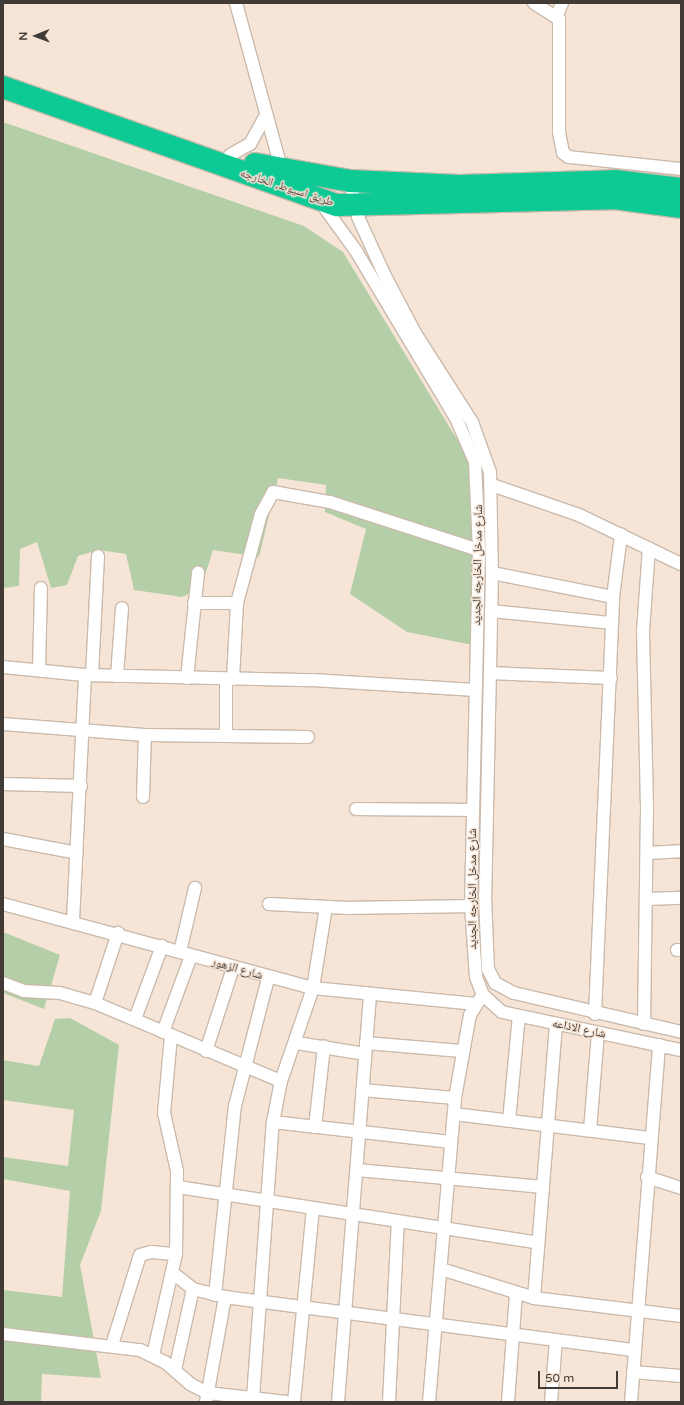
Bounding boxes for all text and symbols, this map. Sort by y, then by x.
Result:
north arrow [16,16,56,56]
text: N [17,32,30,41]
street label: طريق اسيوط, الخارجه [238,166,336,210]
street label: شارع مدخل الخارجه الجديد [470,504,486,626]
street label: شارع مدخل الخارجه الجديد [466,828,480,950]
street label: شارع الزهور [210,955,264,983]
street label: شارع الاذاعه [551,1016,607,1042]
scale bar [540,1363,620,1389]
text: 50 m [545,1371,574,1385]

